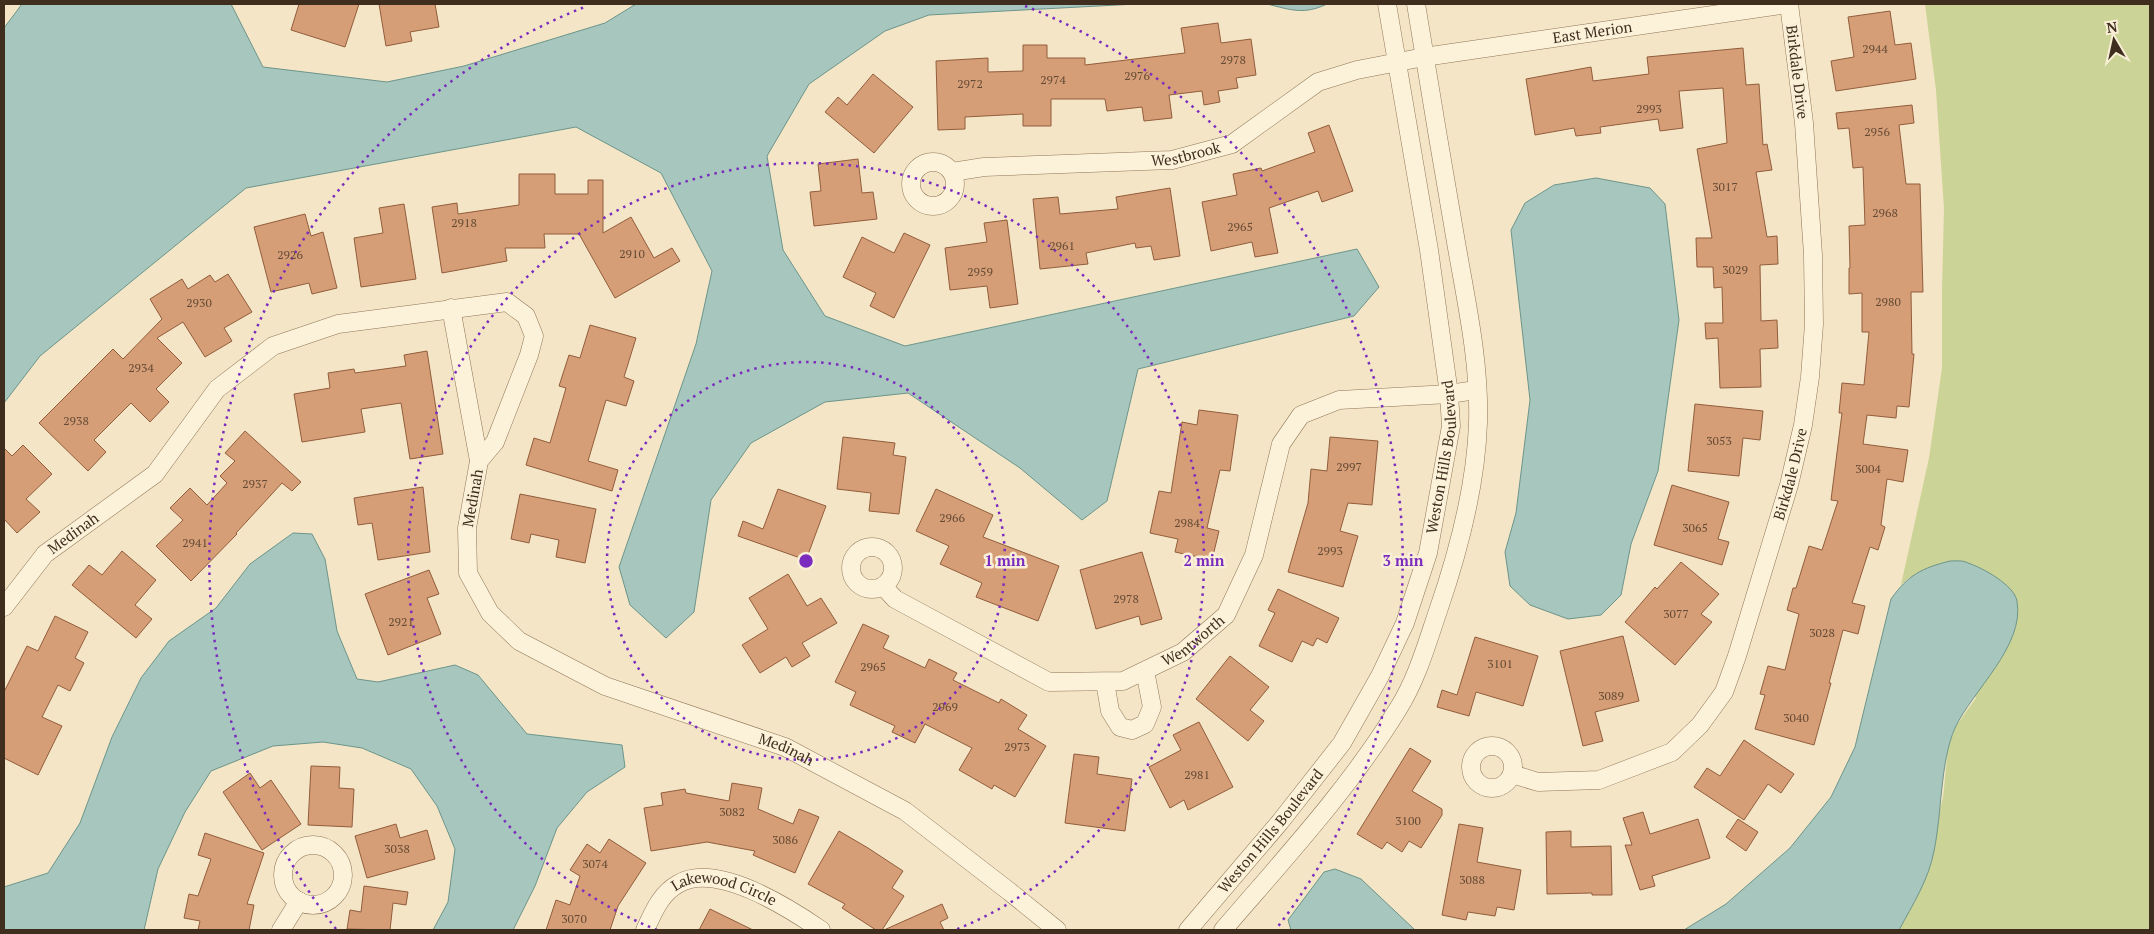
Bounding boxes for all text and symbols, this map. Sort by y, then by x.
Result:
north arrow [2089,15,2139,65]
street label: East Merion [1551,16,1634,47]
text: N [2105,16,2119,37]
street label: Birkdale Drive [1782,24,1814,120]
house number: 2944 [1862,41,1888,56]
house number: 2978 [1220,52,1246,67]
house number: 2976 [1124,68,1150,83]
house number: 2974 [1040,72,1066,87]
house number: 2972 [957,76,983,91]
house number: 2993 [1636,101,1662,116]
house number: 2956 [1864,124,1890,139]
street label: Westbrook [1151,136,1223,170]
house number: 3017 [1712,179,1738,194]
house number: 2968 [1872,205,1898,220]
house number: 2918 [451,215,477,230]
house number: 2965 [1227,219,1253,234]
house number: 2961 [1049,238,1075,253]
house number: 2910 [619,246,645,261]
house number: 2926 [277,247,303,262]
house number: 3029 [1722,262,1748,277]
house number: 2959 [967,264,993,279]
house number: 2980 [1875,294,1901,309]
house number: 2930 [186,295,212,310]
house number: 2934 [128,360,154,375]
street label: Weston Hills Boulevard [1421,379,1460,535]
house number: 2938 [63,413,89,428]
street label: Birkdale Drive [1768,426,1811,523]
house number: 3053 [1706,433,1732,448]
house number: 2997 [1336,459,1362,474]
house number: 3004 [1855,461,1881,476]
street label: Medinah [457,467,487,528]
house number: 2937 [242,476,268,491]
street label: Medinah [43,507,102,558]
house number: 2966 [939,510,965,525]
house number: 2984 [1174,515,1200,530]
house number: 3065 [1682,520,1708,535]
house number: 2941 [182,535,208,550]
house number: 2993 [1317,543,1343,558]
text: 1 min [984,550,1026,570]
text: 2 min [1183,550,1225,570]
text: 3 min [1382,550,1424,570]
centre of rings [797,552,815,570]
house number: 2978 [1113,591,1139,606]
house number: 3077 [1663,606,1689,621]
street label: Wentworth [1158,610,1228,670]
house number: 2921 [388,614,414,629]
house number: 3028 [1809,625,1835,640]
house number: 3101 [1487,656,1513,671]
house number: 2965 [860,659,886,674]
house number: 3089 [1598,688,1624,703]
house number: 2969 [932,699,958,714]
house number: 3040 [1783,710,1809,725]
street label: Medinah [756,728,818,770]
house number: 2973 [1004,739,1030,754]
street label: Weston Hills Boulevard [1213,764,1327,897]
house number: 2981 [1184,767,1210,782]
house number: 3082 [719,804,745,819]
house number: 3100 [1395,813,1421,828]
house number: 3086 [772,832,798,847]
house number: 3038 [384,841,410,856]
house number: 3074 [582,856,608,871]
street label: Lakewood Circle [667,867,781,910]
house number: 3088 [1459,872,1485,887]
house number: 3070 [561,911,587,926]

